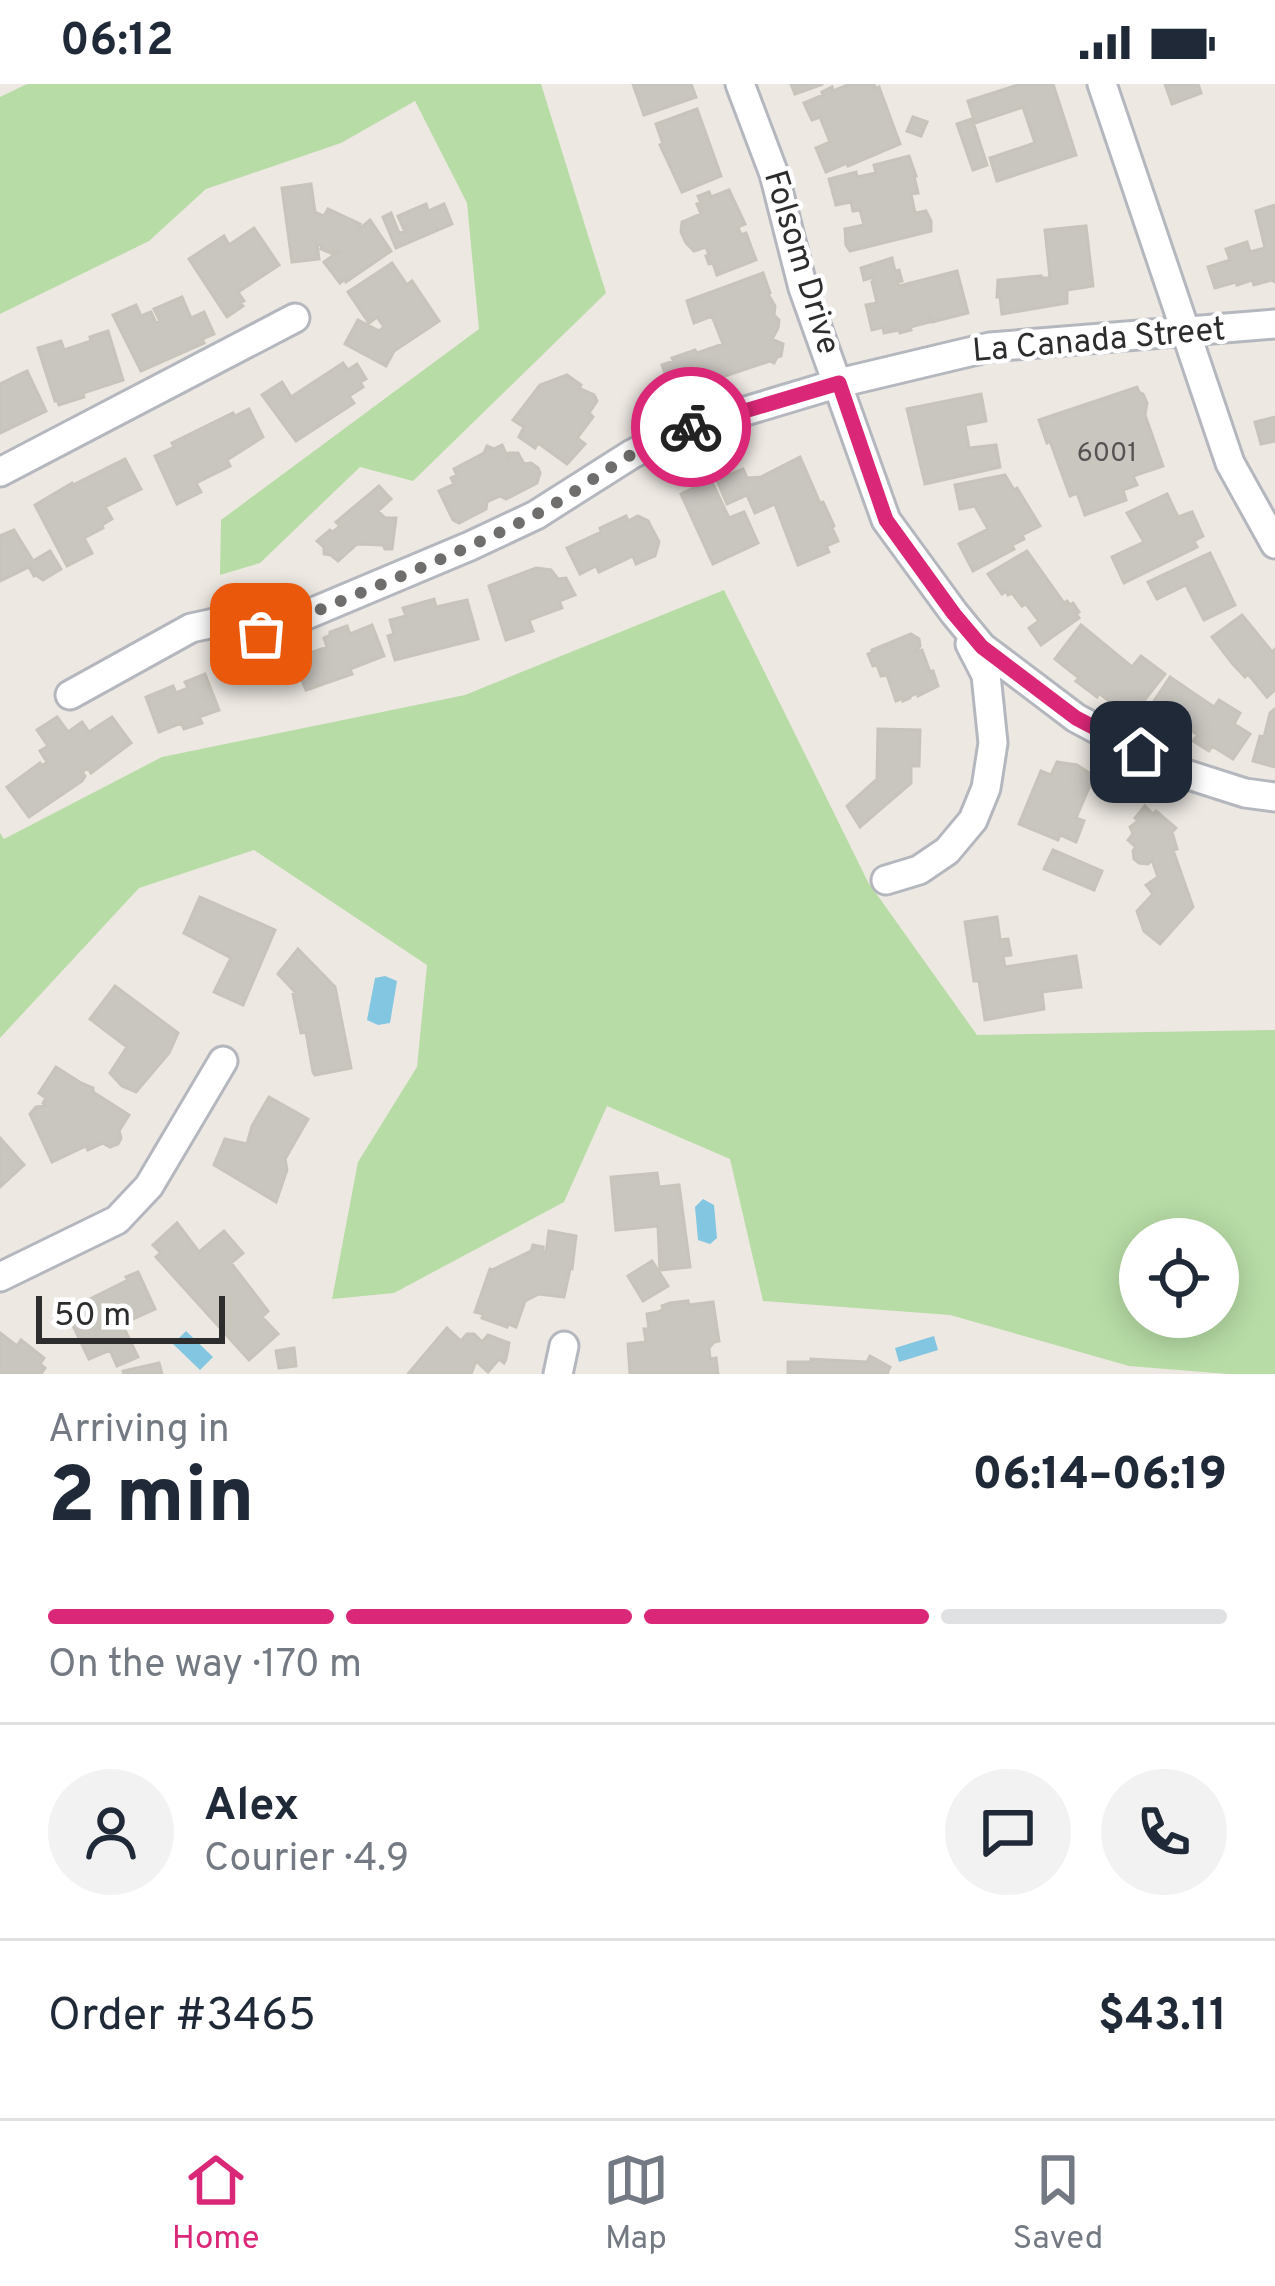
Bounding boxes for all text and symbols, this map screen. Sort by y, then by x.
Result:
text: 06:12 [60,14,174,71]
street label: Folsom Drive [752,166,848,360]
street label: La Canada Street [971,310,1227,374]
courier [631,367,751,487]
icon: bike [658,394,724,460]
house number: 6001 [1077,437,1137,471]
pin [210,583,312,685]
icon: bag [228,601,294,667]
pin [1090,701,1192,803]
icon: home [1108,719,1174,785]
map controls [1119,1218,1239,1338]
button: locate [1119,1218,1239,1338]
scale bar [36,1290,225,1343]
text: 50 m [54,1296,131,1338]
text: Arriving in [48,1407,230,1456]
text: 06:14–06:19 [972,1448,1227,1505]
text: 2 min [48,1451,254,1550]
text: On the way · 170 m [48,1642,362,1691]
button: person [48,1769,174,1895]
button: chat [945,1769,1071,1895]
button: phone [1101,1769,1227,1895]
text: Alex [204,1779,299,1836]
text: Courier · 4.9 [204,1836,409,1885]
text: Order #3465 [48,1989,316,2046]
text: $43.11 [1098,1989,1227,2046]
tab: Home [172,2147,259,2261]
tab: Map [603,2147,669,2261]
tab: Saved [1013,2147,1103,2261]

